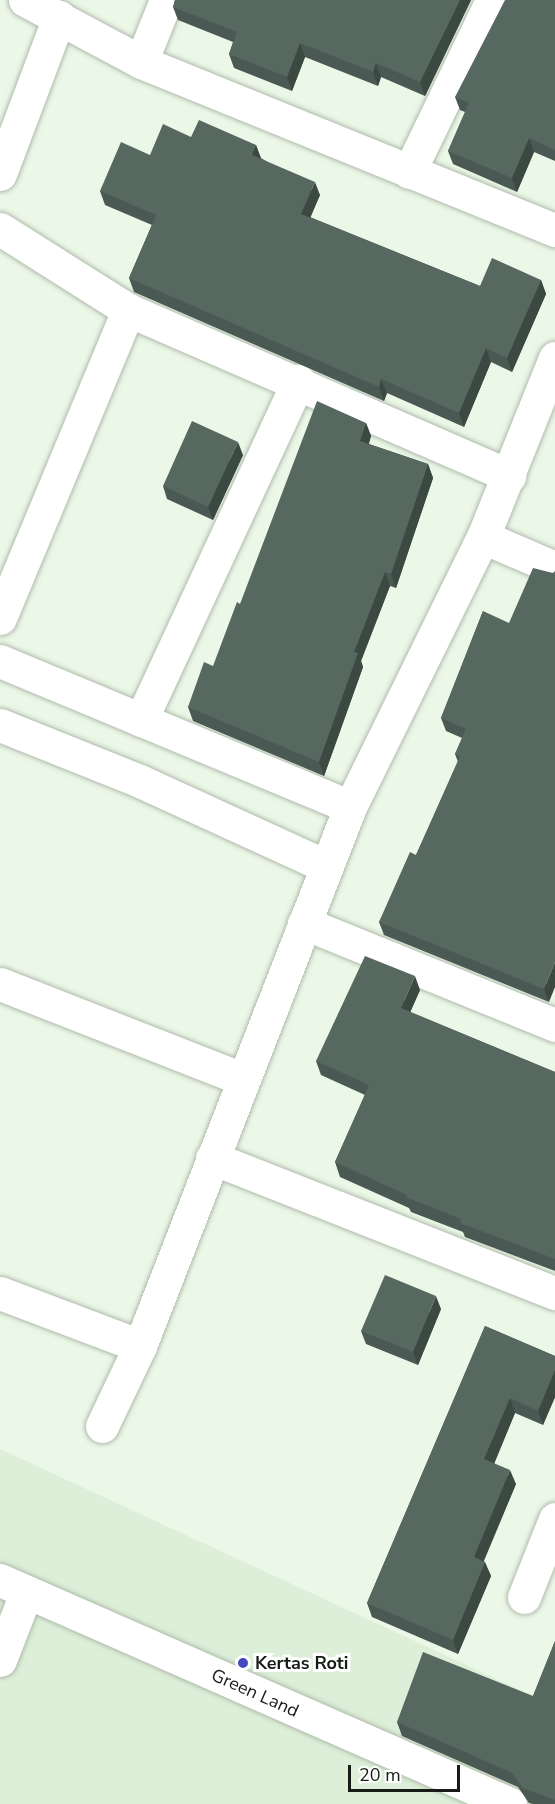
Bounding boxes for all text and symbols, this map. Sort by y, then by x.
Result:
place label: Kertas Roti [255,1652,348,1674]
marker: Kertas Roti [236,1656,250,1670]
street label: Green Land [208,1664,302,1722]
scale bar [351,1753,464,1791]
text: 20 m [359,1763,401,1787]

